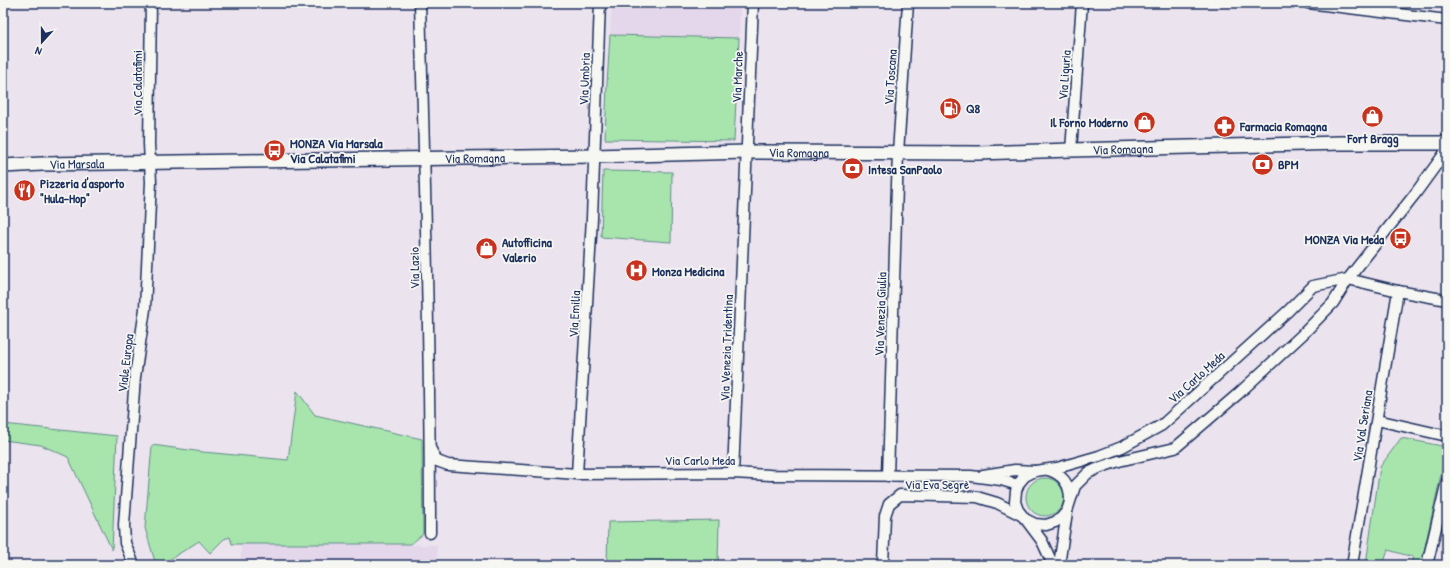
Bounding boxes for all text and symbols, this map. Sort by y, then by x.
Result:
north arrow [22,22,62,62]
text: N [33,44,44,59]
street label: Via Toscana [879,49,901,105]
street label: Via Liguria [1053,49,1075,101]
street label: Via Calatafimi [128,50,146,116]
street label: Via Marche [727,51,747,103]
street label: Via Umbria [574,52,594,106]
fuel station icon: Q8 [938,95,964,121]
place label: Q8 [966,99,981,117]
shop icon: Fort Bragg [1360,103,1386,129]
shop icon: Il Forno Moderno [1131,109,1157,135]
place label: Il Forno Moderno [1050,113,1129,131]
pharmacy icon: Farmacia Romagna [1212,113,1238,139]
place label: Farmacia Romagna [1239,117,1328,136]
place label: Fort Bragg [1347,129,1399,148]
place label: MONZA Via Marsala Via Calatafimi [290,134,384,167]
bus stop icon: MONZA Via Marsala Via Calatafimi [261,137,287,163]
street label: Via Romagna [1092,139,1153,158]
street label: Via Romagna [769,143,829,161]
street label: Via Romagna [445,148,505,167]
bank icon: BPM [1249,151,1275,177]
street label: Via Marsala [49,154,105,173]
place label: BPM [1278,155,1299,173]
bank icon: Intesa SanPaolo [840,156,866,182]
place label: Intesa SanPaolo [868,160,943,178]
place label: Pizzeria d'asporto "Hula-Hop" [40,174,125,208]
restaurant icon: Pizzeria d'asporto "Hula-Hop" [12,177,38,203]
bus stop icon: MONZA Via Meda [1387,226,1413,252]
place label: MONZA Via Meda [1305,230,1385,248]
place label: Autofficina Valerio [502,233,553,266]
shop icon: Autofficina Valerio [474,236,500,262]
street label: Via Lazio [405,247,423,289]
hospital icon: Monza Medicina [624,258,650,284]
place label: Monza Medicina [652,262,725,280]
street label: Via Venezia Giulia [870,272,890,356]
street label: Via Emilia [564,290,584,338]
street label: Via Venezia Tridentina [715,294,737,402]
street label: Viale Europa [112,333,138,393]
street label: Via Carlo Meda [1164,347,1228,407]
street label: Via Val Seriana [1347,389,1377,463]
street label: Via Carlo Meda [665,451,735,469]
street label: Via Eva Segrè [905,475,969,493]

